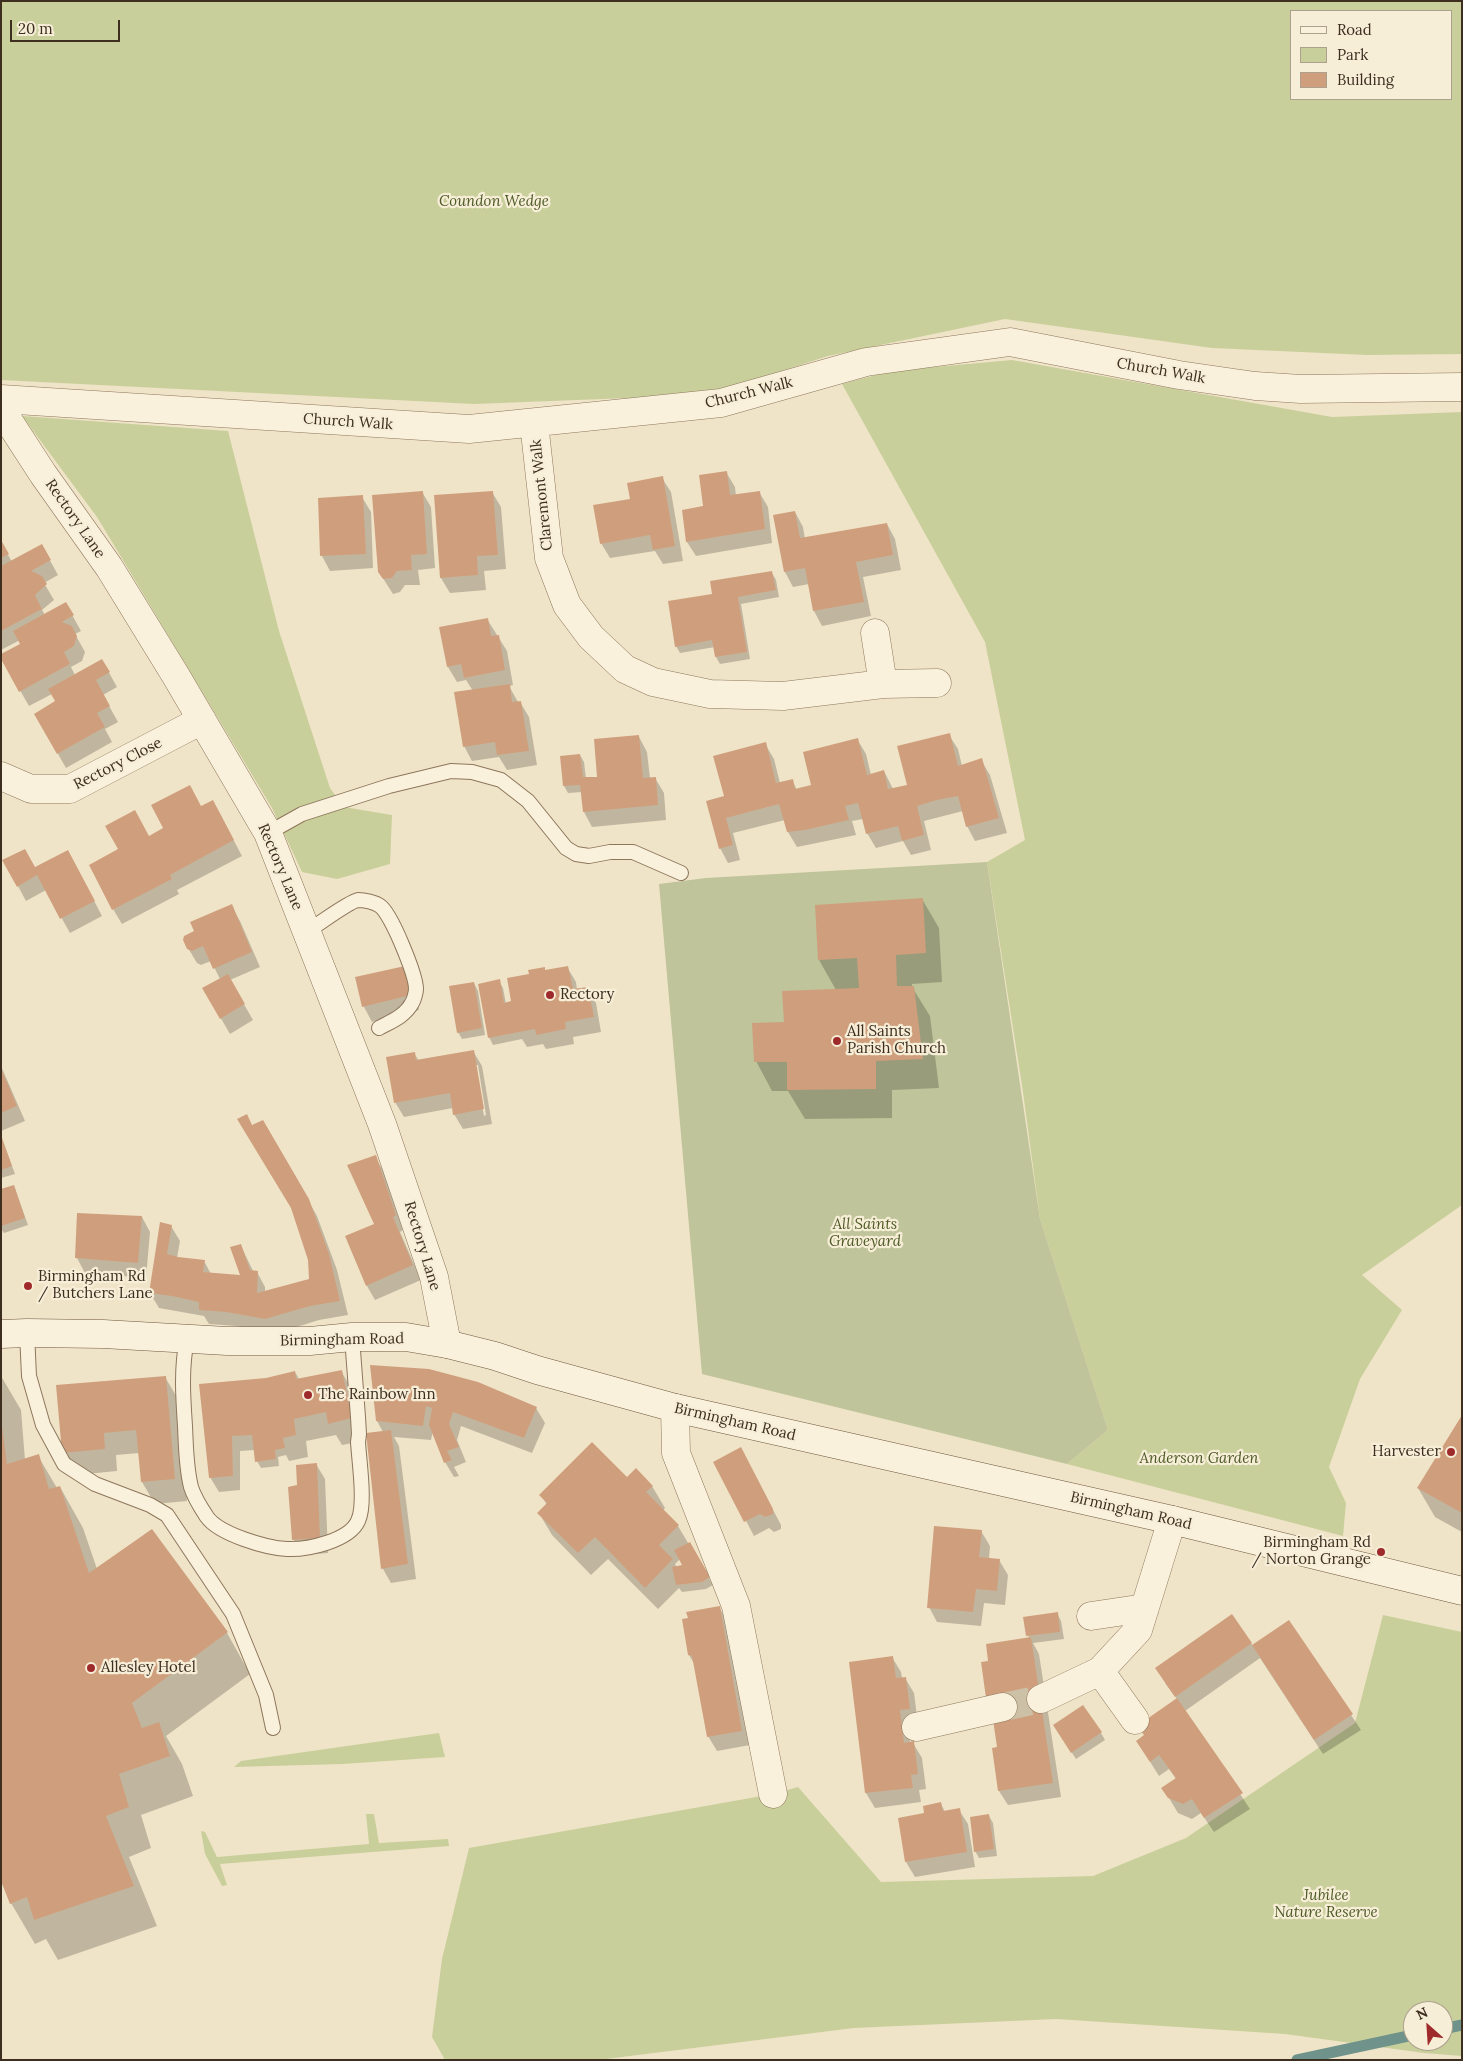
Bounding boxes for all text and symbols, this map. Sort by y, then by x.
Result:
scale bar [12,10,122,42]
legend [1290,10,1453,100]
text: 20 m [18,19,53,38]
text: Road [1337,20,1372,39]
text: Park [1337,45,1368,64]
text: Building [1337,70,1394,89]
park label: Coundon Wedge [439,193,549,211]
street label: Church Walk [1115,354,1207,388]
street label: Church Walk [703,373,795,413]
street label: Church Walk [303,410,393,434]
street label: Claremont Walk [527,438,557,552]
street label: Rectory Lane [41,476,109,562]
street label: Rectory Close [71,734,165,794]
street label: Rectory Lane [254,821,306,913]
place label: Rectory [560,986,615,1004]
marker: Rectory [544,989,556,1001]
place label: All Saints Parish Church [847,1023,946,1058]
marker: All Saints Parish Church [831,1035,843,1047]
street label: Rectory Lane [400,1199,444,1293]
park label: All Saints Graveyard [829,1216,901,1251]
place label: Birmingham Rd / Butchers Lane [38,1268,153,1303]
marker: Birmingham Rd / Butchers Lane [22,1280,34,1292]
street label: Birmingham Road [280,1330,404,1350]
place label: The Rainbow Inn [318,1386,436,1404]
marker: The Rainbow Inn [302,1389,314,1401]
street label: Birmingham Road [672,1399,798,1445]
place label: Harvester [1372,1443,1441,1461]
marker: Harvester [1445,1446,1457,1458]
park label: Anderson Garden [1139,1450,1259,1468]
street label: Birmingham Road [1068,1488,1194,1534]
place label: Birmingham Rd / Norton Grange [1251,1534,1371,1569]
marker: Birmingham Rd / Norton Grange [1375,1546,1387,1558]
place label: Allesley Hotel [101,1659,196,1677]
marker: Allesley Hotel [85,1662,97,1674]
park label: Jubilee Nature Reserve [1274,1887,1378,1922]
north arrow [1403,2001,1453,2051]
text: N [1413,2003,1431,2024]

